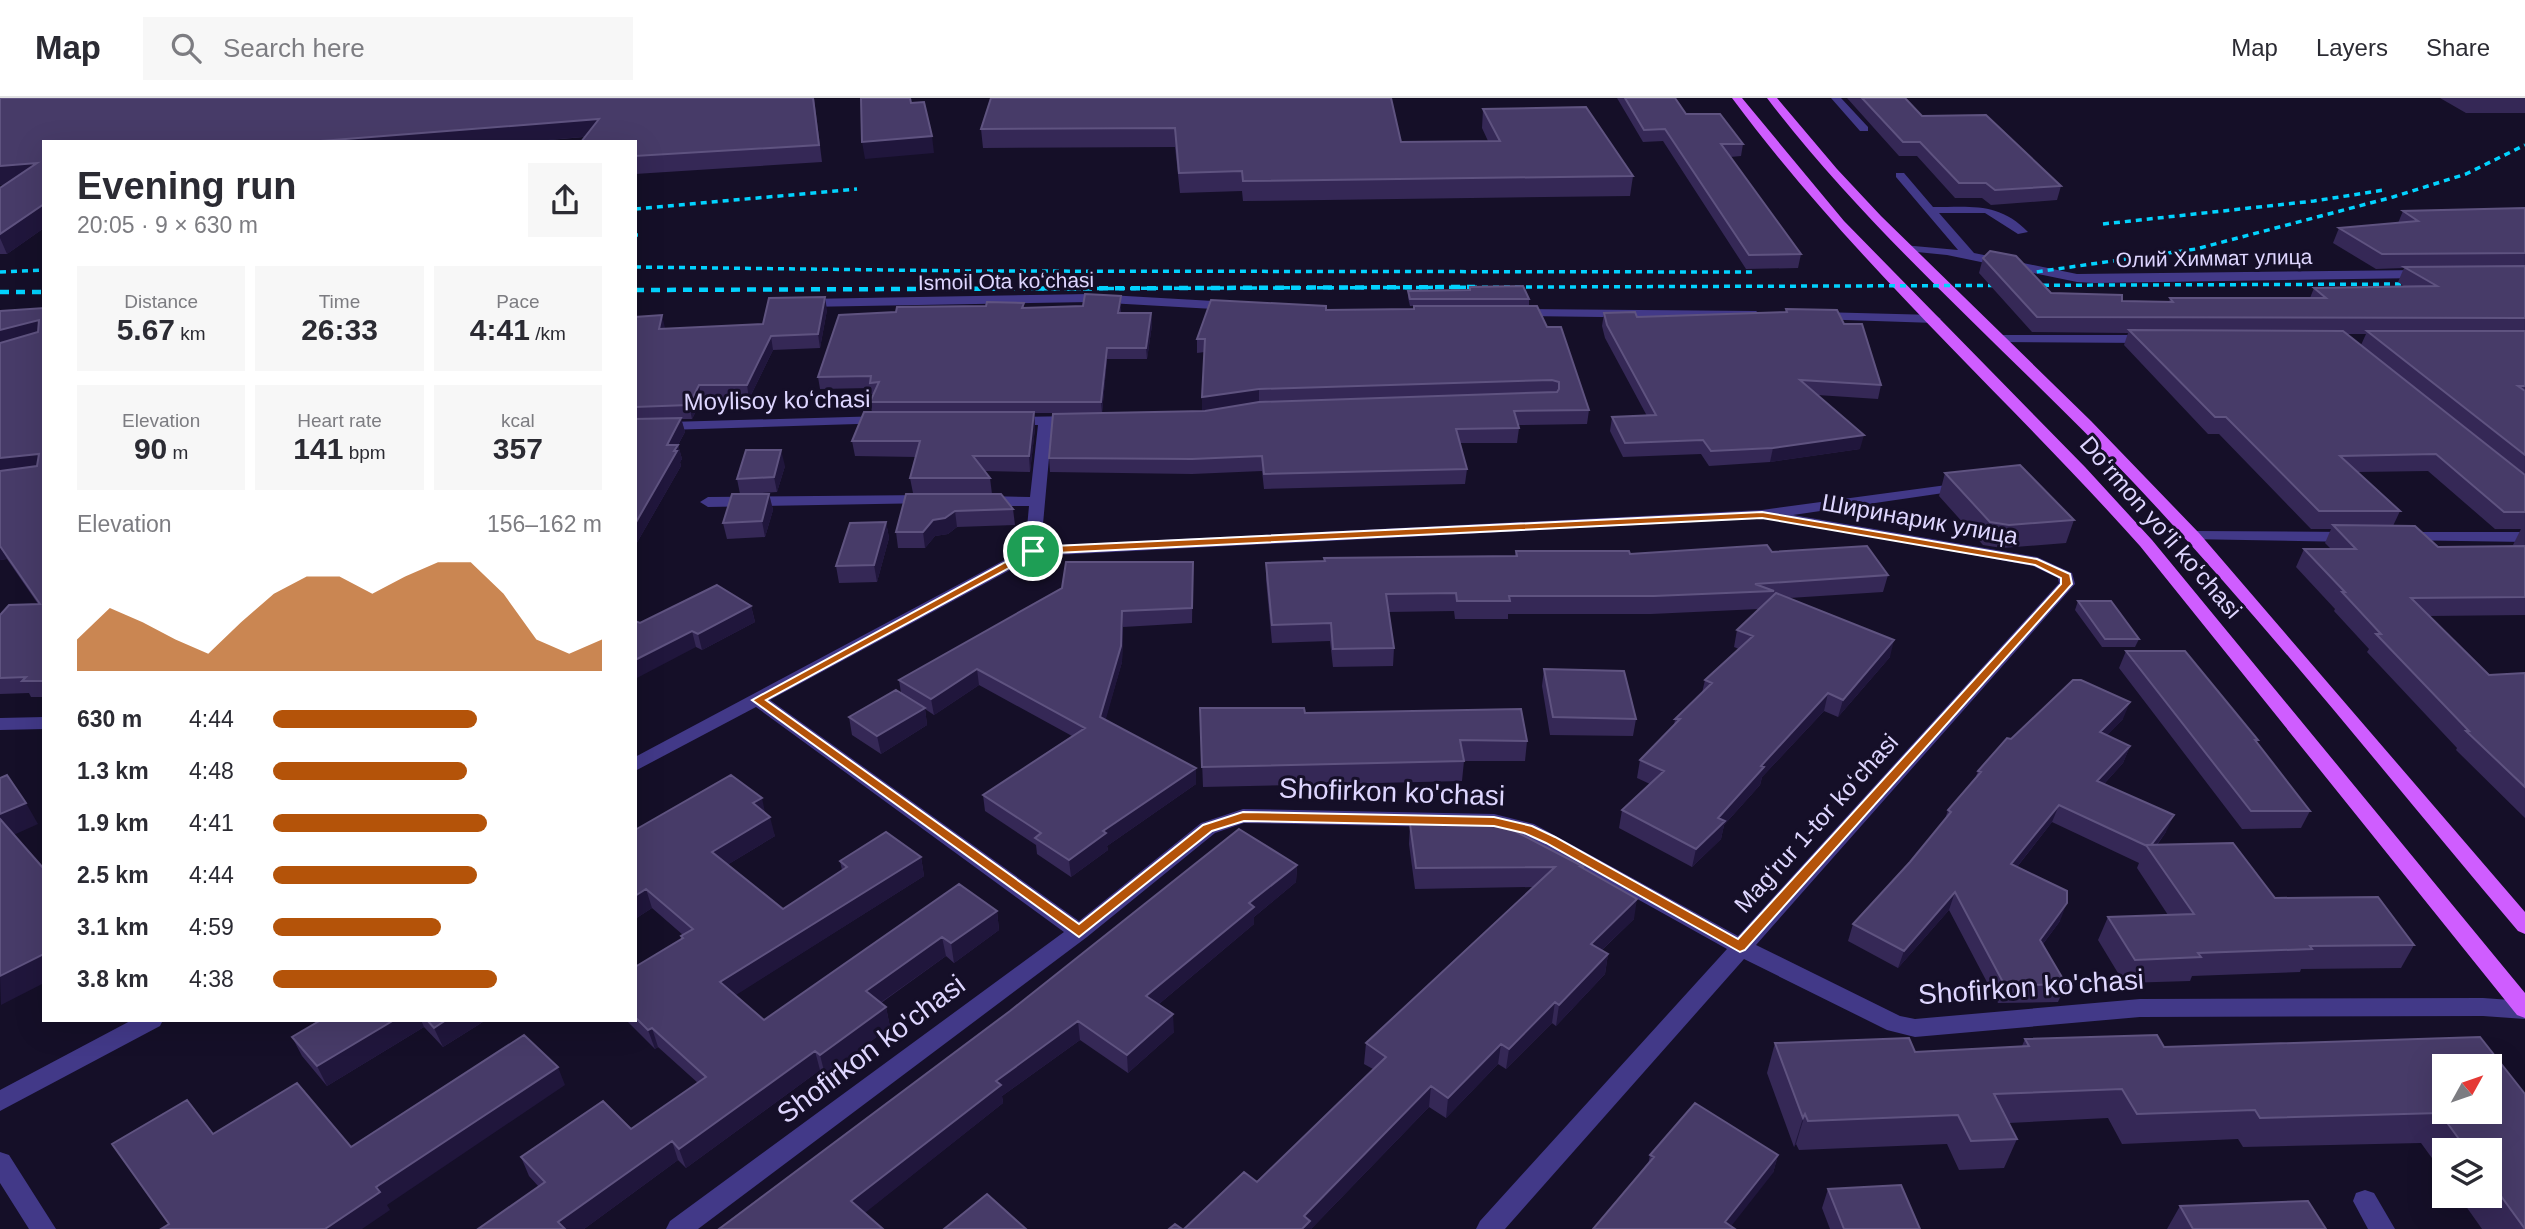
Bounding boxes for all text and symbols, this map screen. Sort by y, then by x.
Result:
search box [143,17,633,80]
text: Map [35,29,101,66]
icon: search [167,29,205,67]
text: Search here [223,33,365,63]
text: Map [2231,34,2278,61]
text: Layers [2316,34,2388,61]
text: Share [2426,34,2490,61]
button: share [528,163,602,237]
text: Evening run [77,165,297,207]
text: 20:05 · 9 × 630 m [77,212,258,238]
street label: Олий Химмат улица [2115,245,2313,271]
street label: Ismoil Ota koʻchasi [918,268,1094,294]
text: Distance [124,291,198,312]
text: Time [319,291,360,312]
text: Pace [496,291,539,312]
text: 5.67 [117,313,175,346]
text: 26:33 [301,313,378,346]
text: 4:41 [470,313,530,346]
text: km [175,323,206,344]
text: /km [530,323,566,344]
street label: Moylisoy koʻchasi [683,385,871,415]
text: Elevation [122,410,200,431]
text: Heart rate [297,410,382,431]
text: kcal [501,410,535,431]
street label: Do‘rmon yo‘li ko‘chasi [2075,431,2247,623]
text: 90 [134,432,167,465]
text: 141 [293,432,343,465]
text: 357 [493,432,543,465]
text: m [167,442,188,463]
text: bpm [343,442,386,463]
street label: Ширинарик улица [1820,488,2021,550]
text: Elevation [77,511,172,537]
text: 156–162 m [487,511,602,537]
pin [1003,521,1063,581]
icon: arrive [1014,532,1052,570]
text: 630 m [77,706,142,732]
text: 4:44 [189,706,234,732]
street label: Magʻrur 1-tor koʻchasi [1729,728,1903,918]
text: 1.3 km [77,758,149,784]
text: 4:48 [189,758,234,784]
street label: Shofirkon ko'chasi [1278,773,1506,811]
text: 1.9 km [77,810,149,836]
text: 4:41 [189,810,234,836]
text: 2.5 km [77,862,149,888]
text: 4:44 [189,862,234,888]
text: 3.1 km [77,914,149,940]
text: 4:59 [189,914,234,940]
street label: Shofirkon ko'chasi [1917,964,2145,1010]
text: 3.8 km [77,966,149,992]
text: 4:38 [189,966,234,992]
street label: Shofirkon ko'chasi [771,969,971,1129]
north arrow [2432,1054,2502,1124]
map controls [2432,1054,2502,1208]
button: layers [2432,1138,2502,1208]

